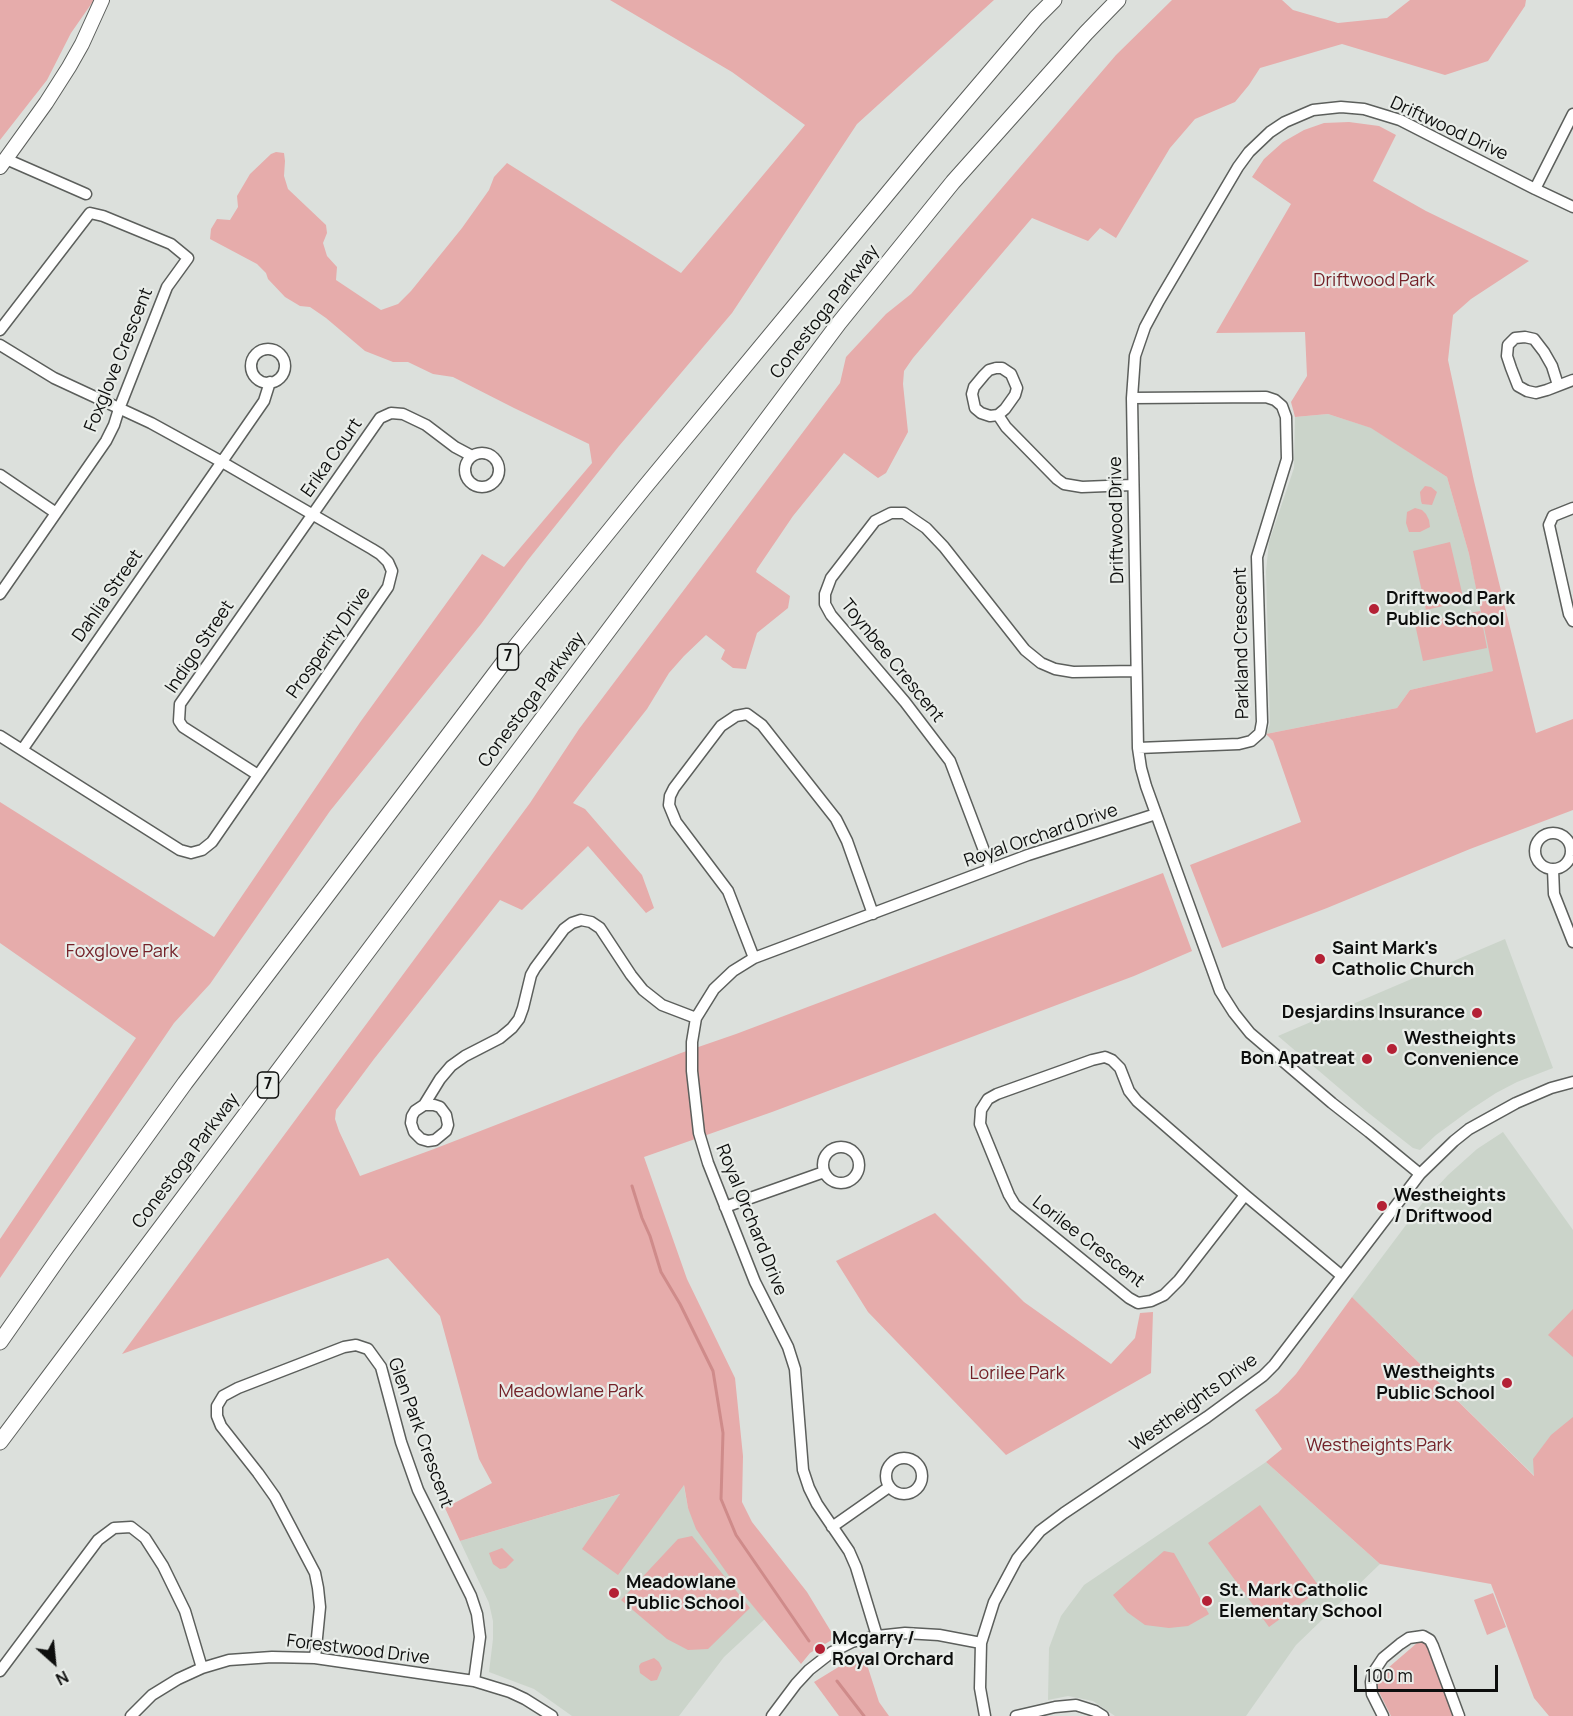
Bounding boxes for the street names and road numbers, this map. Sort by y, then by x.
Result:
street label: Driftwood Drive [1387,92,1511,166]
street label: Conestoga Parkway [766,241,884,383]
street label: Foxglove Crescent [80,285,158,435]
street label: Erika Court [297,414,367,502]
street label: Driftwood Drive [1105,456,1129,584]
street label: Dahlia Street [68,546,148,646]
street label: Parkland Crescent [1230,567,1254,719]
street label: Prosperity Drive [283,583,375,703]
street label: Toynbee Crescent [836,595,948,727]
street label: Indigo Street [161,596,239,698]
street label: Conestoga Parkway [474,628,590,772]
road number: 7 [498,644,518,670]
street label: Royal Orchard Drive [961,800,1121,872]
road number: 7 [258,1072,278,1098]
street label: Conestoga Parkway [128,1089,244,1233]
street label: Royal Orchard Drive [711,1141,791,1299]
street label: Lorilee Crescent [1028,1192,1148,1292]
street label: Westheights Drive [1126,1350,1262,1456]
street label: Glen Park Crescent [383,1355,457,1511]
street label: Forestwood Drive [285,1631,431,1669]

